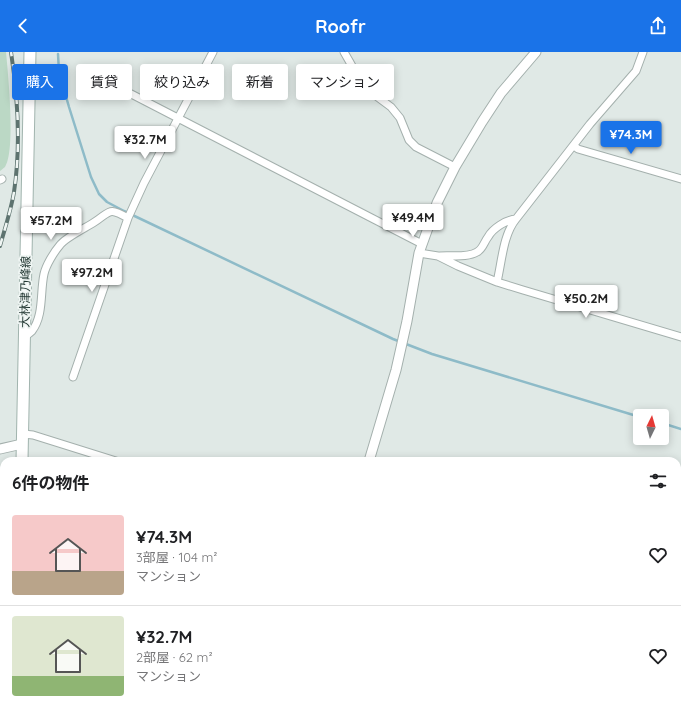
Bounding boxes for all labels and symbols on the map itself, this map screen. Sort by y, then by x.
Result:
pin: ¥74.3M [598,121,664,155]
pin: ¥32.7M [112,126,178,160]
pin: ¥49.4M [380,204,446,238]
pin: ¥57.2M [18,207,84,241]
street label: 大林津乃峰線 [17,256,33,328]
pin: ¥97.2M [59,259,125,293]
pin: ¥50.2M [553,285,619,319]
north arrow [633,409,669,445]

